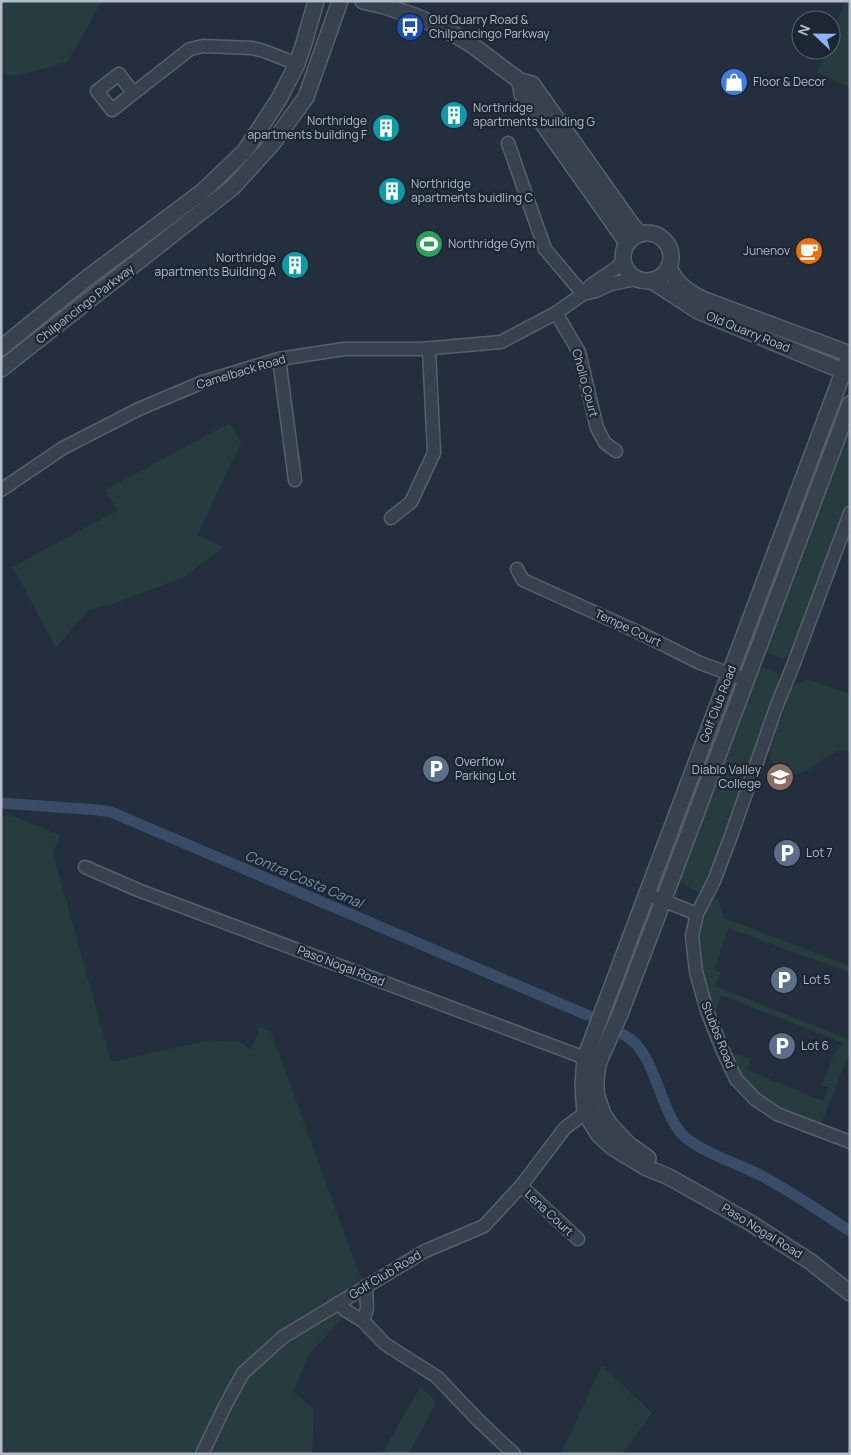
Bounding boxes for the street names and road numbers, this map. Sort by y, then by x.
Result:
street label: Chilpancingo Parkway [32,259,138,347]
street label: Old Quarry Road [704,307,793,356]
street label: Chollo Court [568,347,603,419]
street label: Camelback Road [194,350,288,393]
street label: Tempe Court [592,605,664,650]
street label: Golf Club Road [695,663,740,745]
street label: Paso Nogal Road [295,941,387,990]
street label: Stubbs Road [697,999,740,1071]
street label: Lena Court [521,1186,578,1240]
street label: Paso Nogal Road [719,1199,806,1262]
street label: Golf Club Road [345,1246,424,1303]

